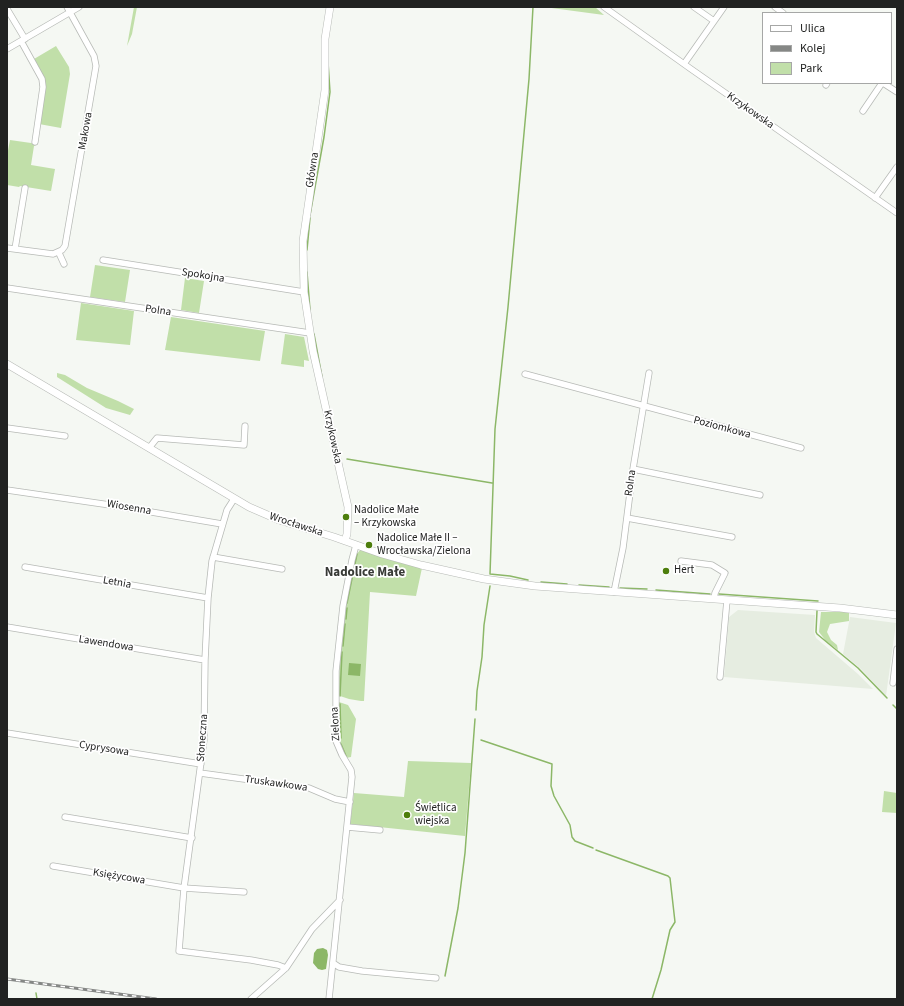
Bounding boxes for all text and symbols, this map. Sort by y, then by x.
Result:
legend [762,12,892,84]
text: Ulica [800,20,825,37]
text: Kolej [800,40,825,57]
text: Park [800,60,822,77]
street label: Krzykowska [724,90,776,132]
street label: Makowa [76,111,96,151]
street label: Główna [304,151,322,189]
street label: Spokojna [181,266,225,286]
street label: Polna [144,303,172,319]
street label: Krzykowska [320,409,344,465]
street label: Poziomkowa [692,414,752,442]
street label: Rolna [623,469,639,497]
street label: Wiosenna [106,498,152,518]
place label: Nadolice Małe – Krzykowska [354,504,419,530]
street label: Wrocławska [268,510,324,540]
marker: Nadolice Małe – Krzykowska [341,512,351,522]
place label: Nadolice Małe II – Wrocławska/Zielona [377,532,471,558]
marker: Nadolice Małe II – Wrocławska/Zielona [364,540,374,550]
place label: Hert [674,564,694,578]
district label: Nadolice Małe [325,565,405,581]
marker: Hert [661,566,671,576]
street label: Letnia [102,574,132,592]
street label: Lawendowa [78,633,134,655]
street label: Zielona [329,706,343,742]
street label: Słoneczna [195,714,211,762]
street label: Cyprysowa [78,739,130,759]
street label: Truskawkowa [244,773,308,795]
place label: Świetlica wiejska [415,802,457,828]
marker: Świetlica wiejska [402,810,412,820]
street label: Księżycowa [92,866,146,888]

